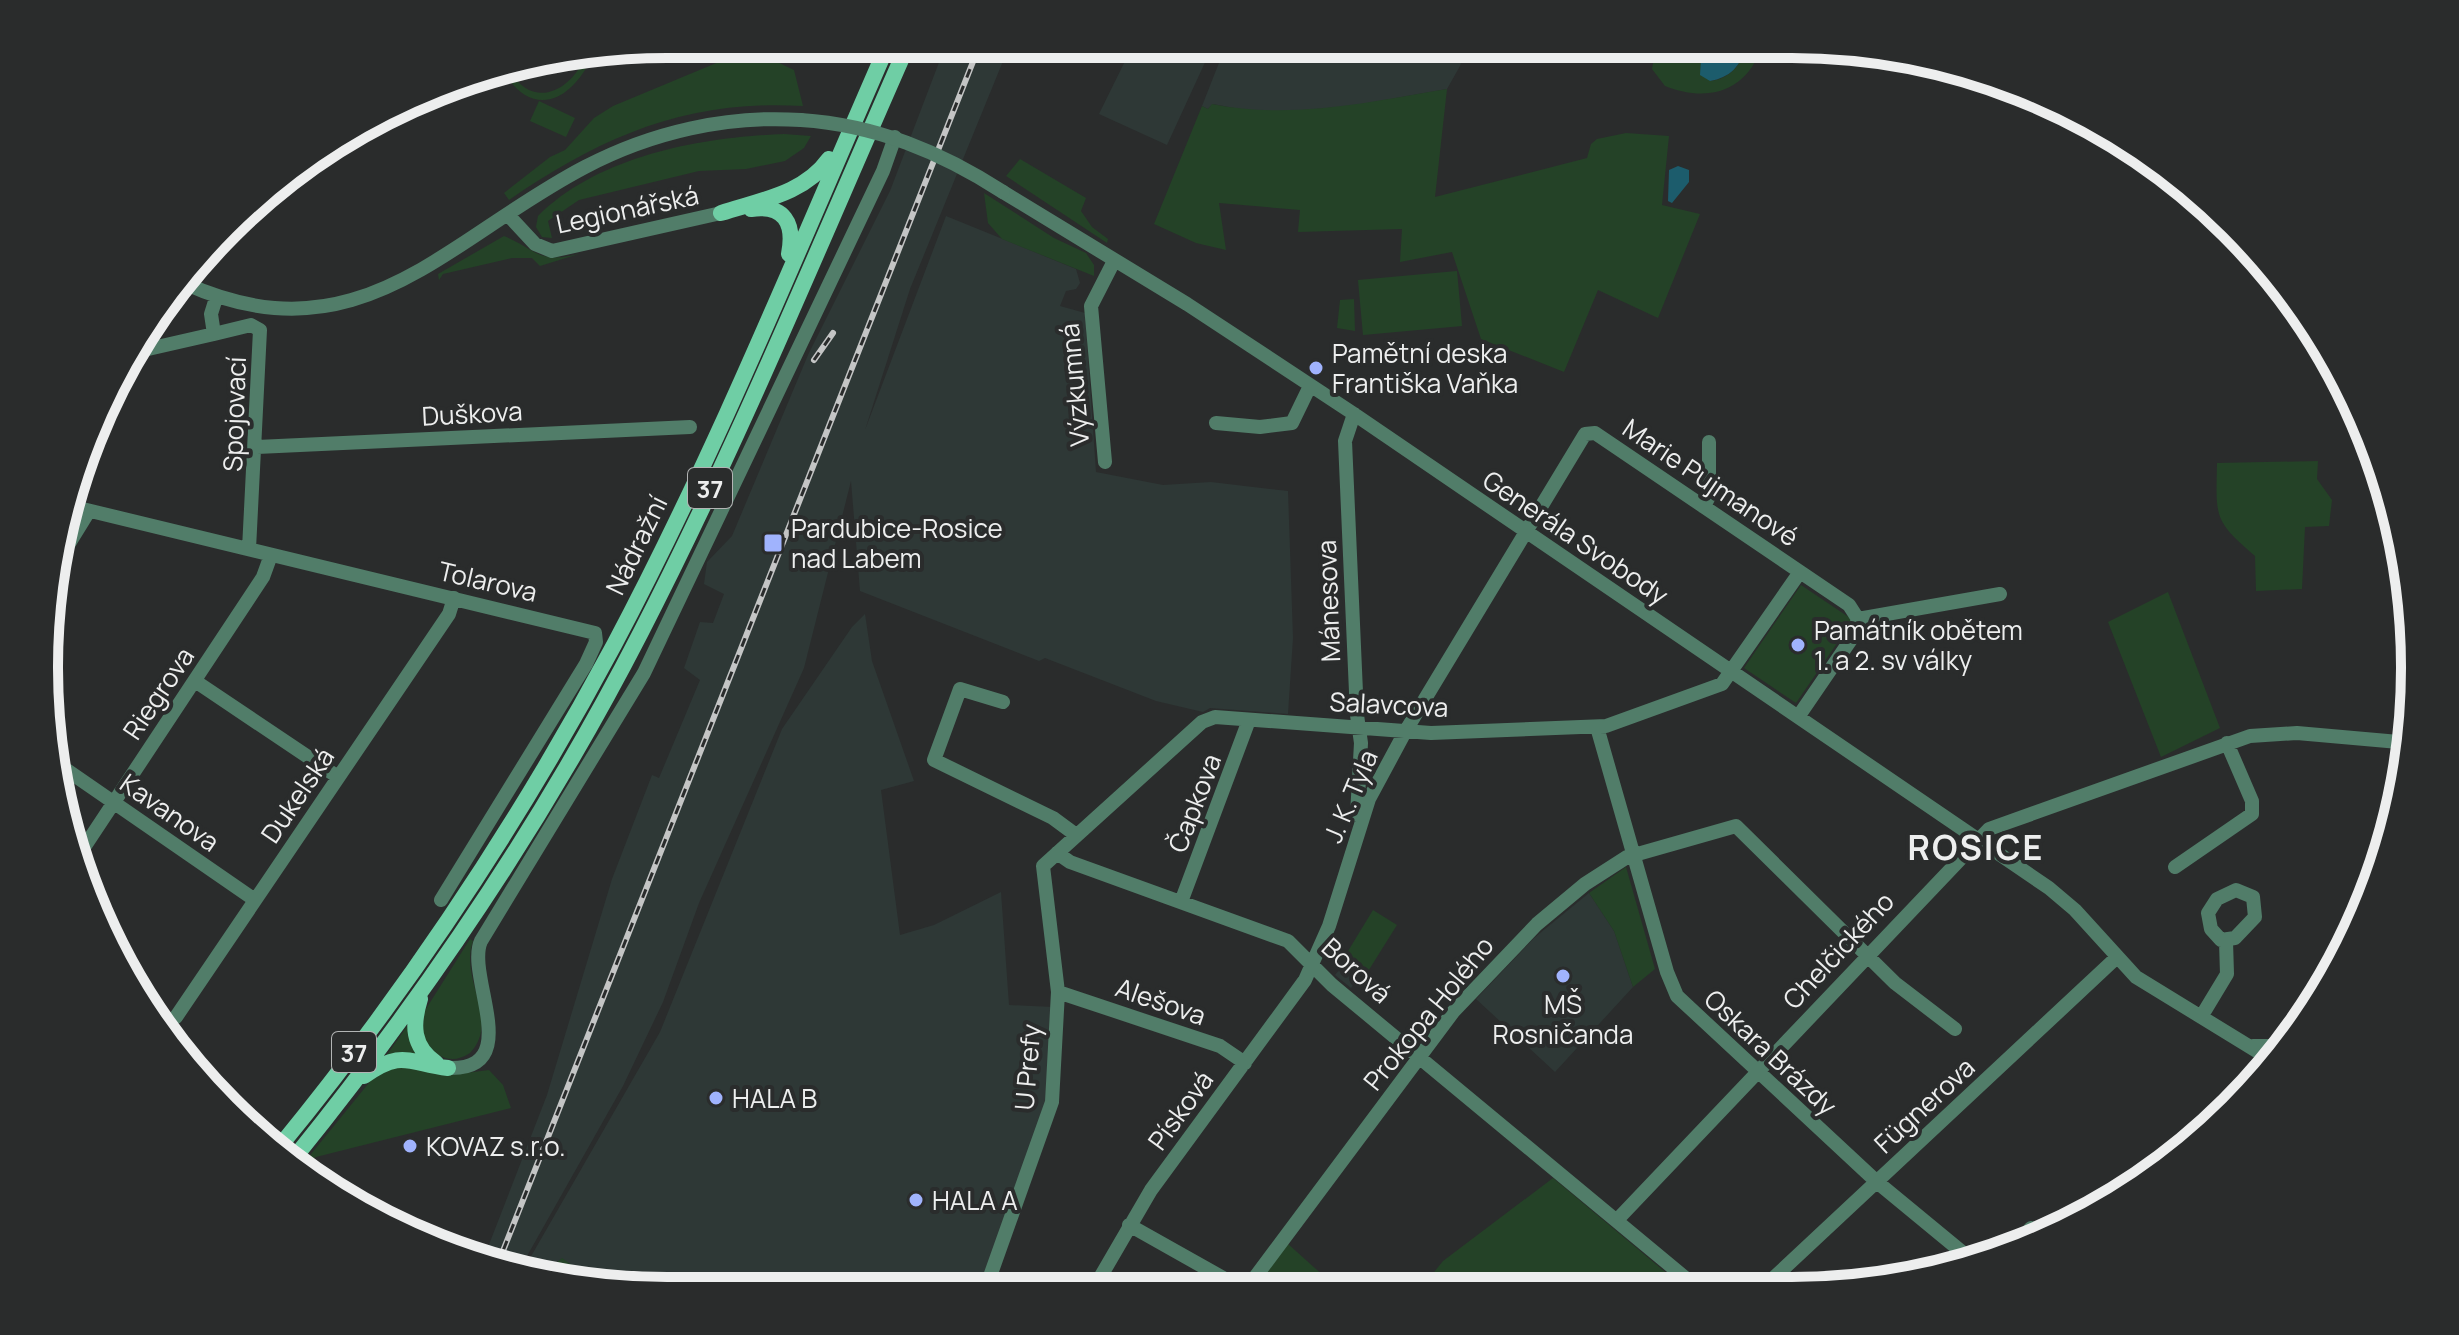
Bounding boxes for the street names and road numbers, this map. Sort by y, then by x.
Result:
street label: Legionářská [552,176,702,242]
street label: Výzkumná [1051,322,1097,448]
street label: Spojovací [214,356,254,472]
street label: Duškova [421,392,523,434]
street label: Marie Pujmanové [1616,410,1806,554]
street label: Generála Svobody [1476,461,1676,613]
road number: 37 [688,468,732,508]
street label: Nádražní [597,489,675,601]
street label: Mánesova [1308,539,1348,663]
street label: Tolarova [435,552,541,610]
street label: Riegrova [114,640,202,746]
street label: Salavcova [1329,683,1449,725]
street label: Dukelská [252,740,342,850]
street label: J. K. Tyla [1314,744,1386,848]
street label: Čapkova [1159,749,1229,857]
street label: Kavanova [113,765,227,859]
street label: Chelčického [1774,884,1902,1016]
street label: Prokopa Holého [1355,928,1501,1098]
street label: Borová [1314,929,1400,1011]
street label: Alešova [1111,969,1211,1033]
street label: Oskara Brázdy [1697,981,1845,1123]
street label: U Prefy [1005,1022,1049,1112]
road number: 37 [332,1032,376,1072]
street label: Fügnerova [1866,1049,1982,1161]
street label: Písková [1139,1063,1221,1157]

